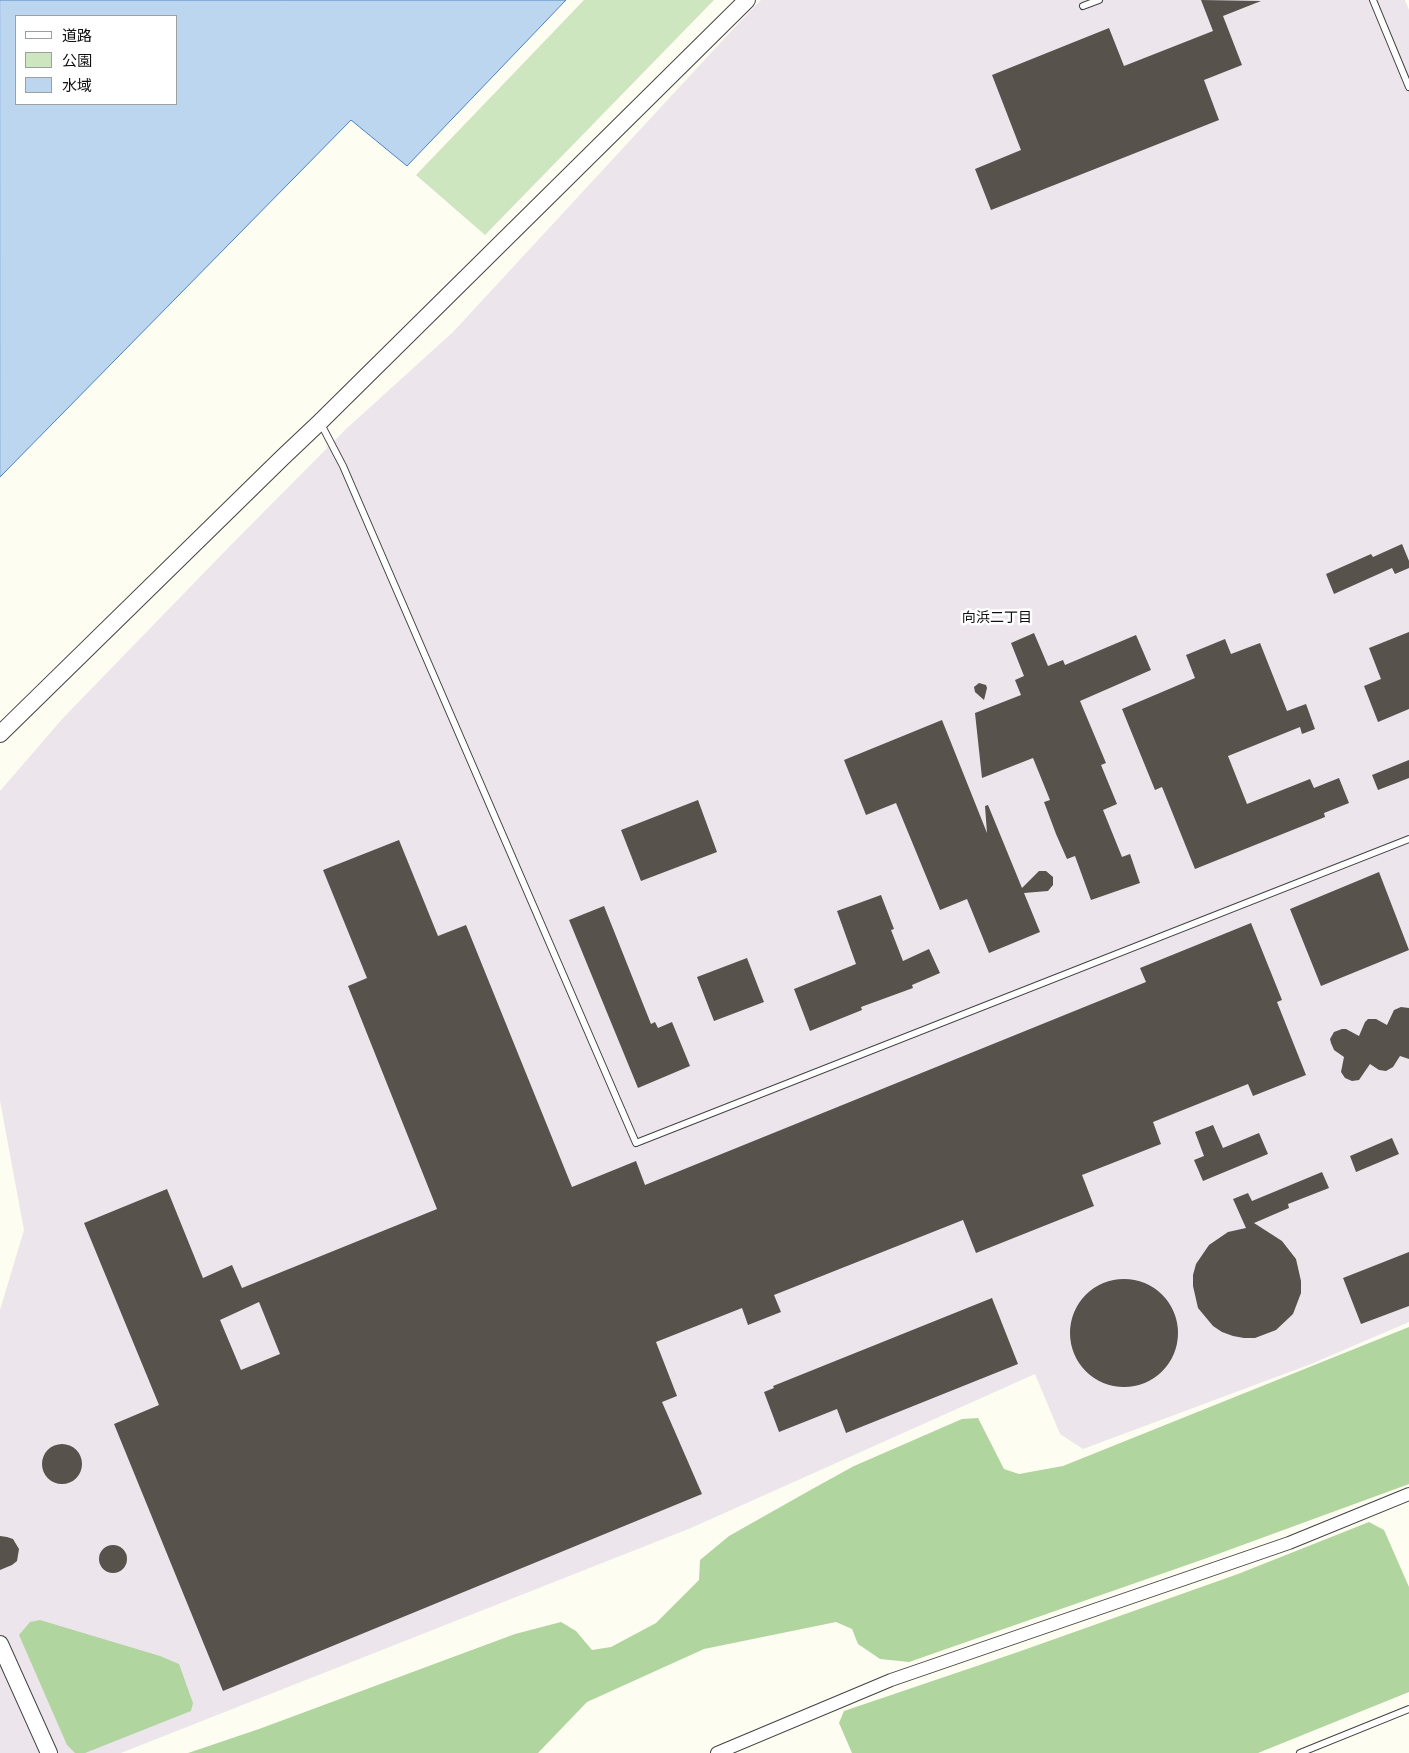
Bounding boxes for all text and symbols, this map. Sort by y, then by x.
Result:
legend [15,15,178,105]
text: 道路 [62,25,92,45]
text: 公園 [62,50,92,70]
text: 水域 [62,75,92,95]
district label: 向浜二丁目 [962,610,1032,626]

